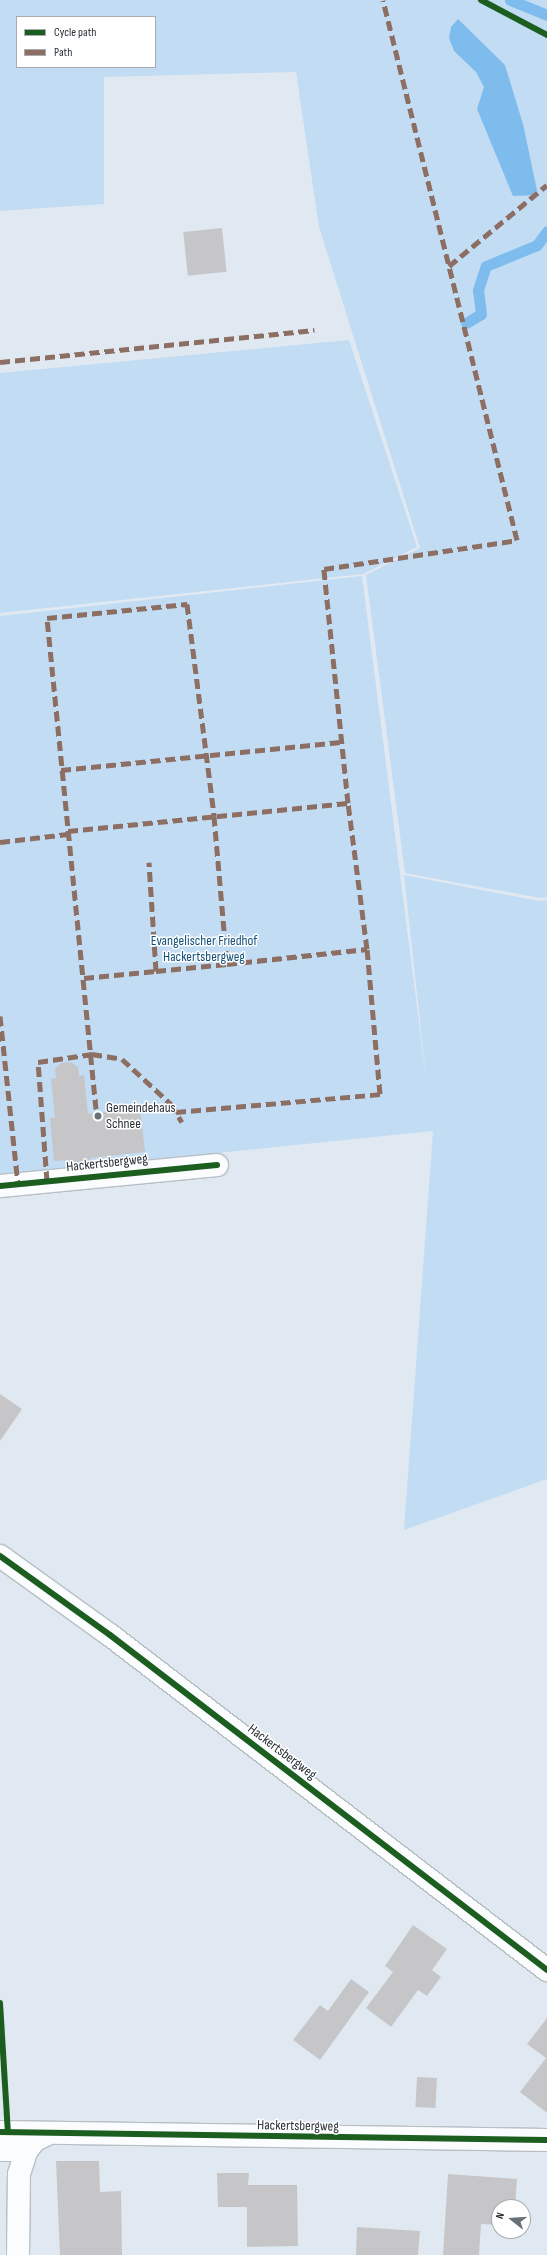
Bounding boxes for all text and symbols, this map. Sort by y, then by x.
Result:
legend [16,16,156,68]
text: Cycle path [54,25,96,40]
text: Path [54,45,72,60]
park label: Evangelischer Friedhof Hackertsbergweg [151,933,257,966]
place label: Gemeindehaus Schnee [106,1100,176,1132]
marker: Gemeindehaus Schnee [93,1111,103,1121]
street label: Hackertsbergweg [65,1150,149,1176]
street label: Hackertsbergweg [244,1721,320,1783]
street label: Hackertsbergweg [257,2117,339,2135]
north arrow [491,2199,531,2239]
text: N [493,2211,507,2220]

